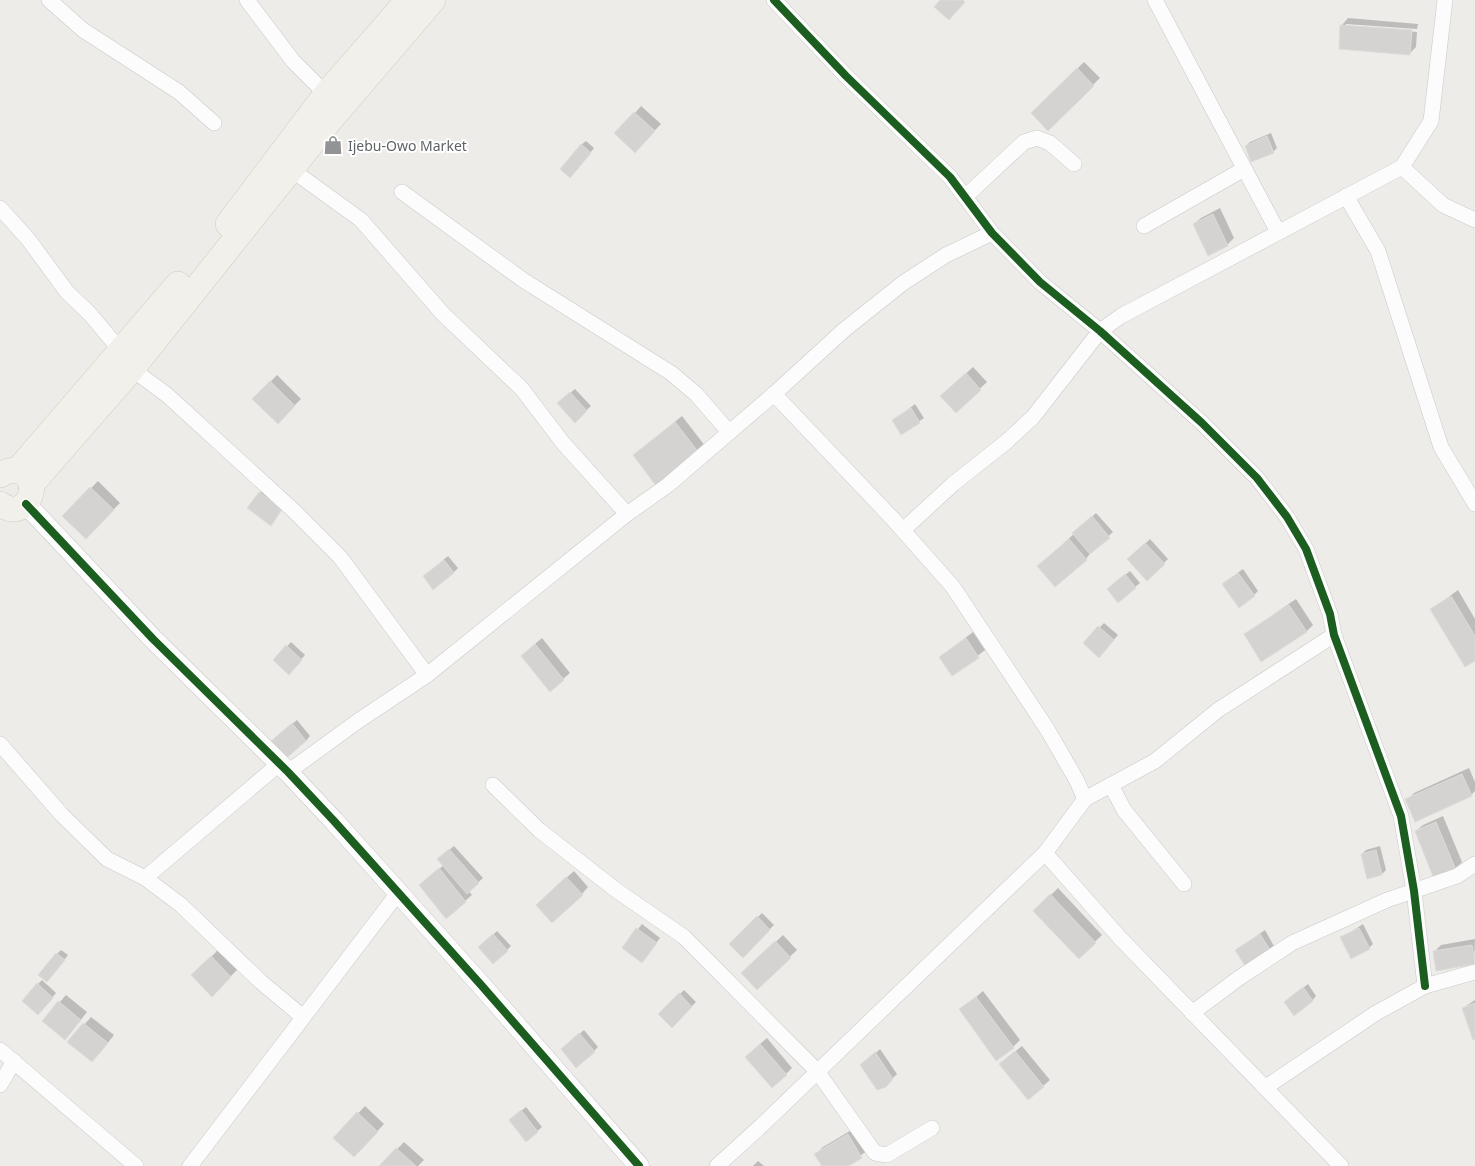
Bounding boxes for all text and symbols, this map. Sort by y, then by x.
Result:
shop icon: Ijebu-Owo Market [322,134,344,156]
place label: Ijebu-Owo Market [348,136,467,155]

